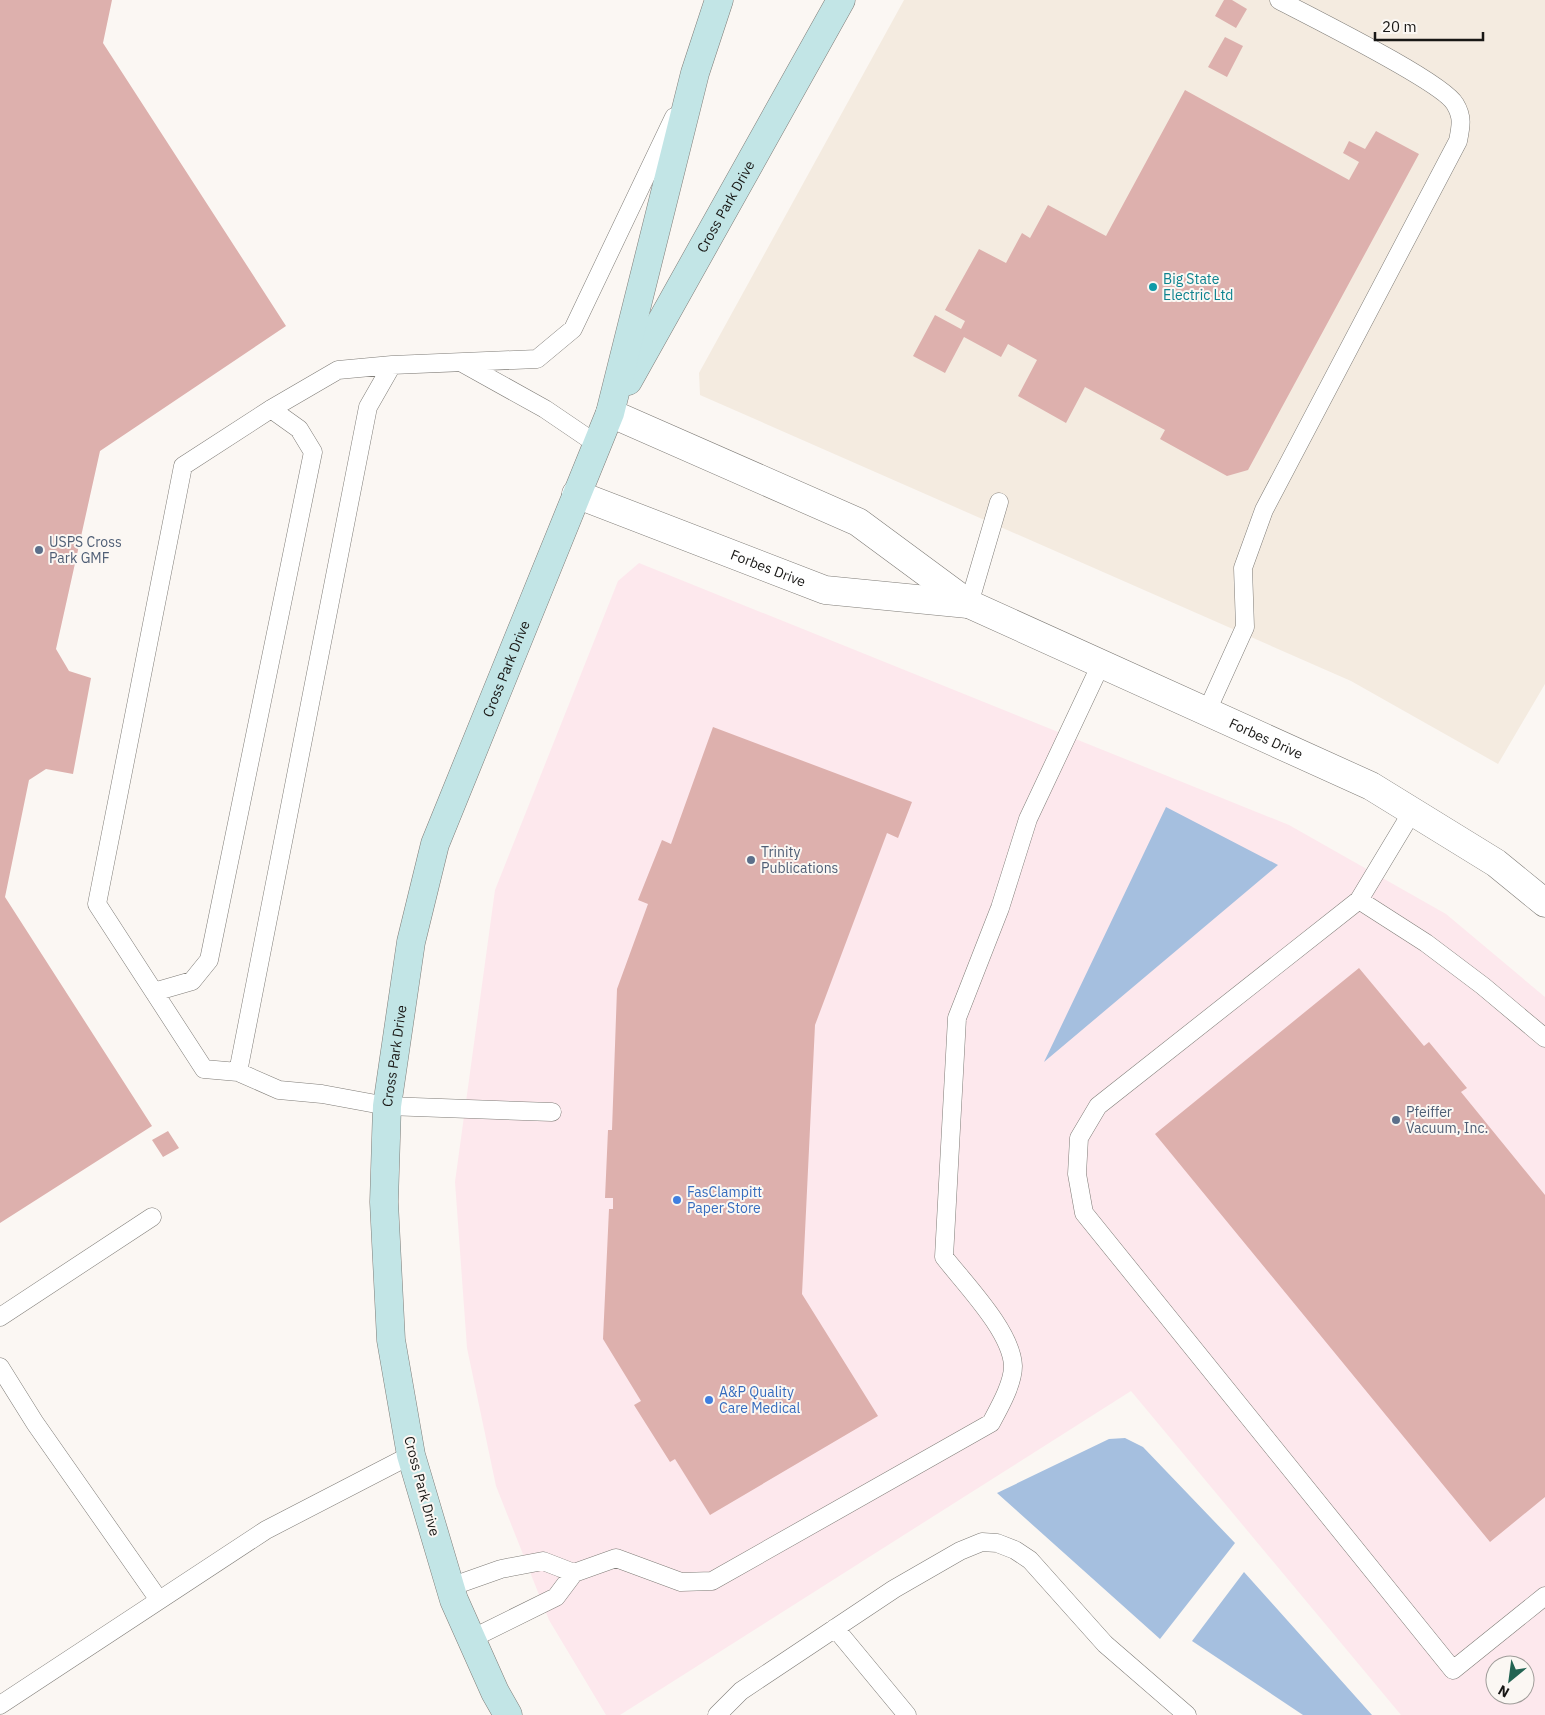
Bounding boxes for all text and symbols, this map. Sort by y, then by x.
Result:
scale bar [1375,10,1482,42]
text: 20 m [1382,17,1417,36]
street label: Cross Park Drive [693,157,759,256]
place label: Big State Electric Ltd [1163,270,1233,304]
marker: Big State Electric Ltd [1147,281,1159,293]
place label: USPS Cross Park GMF [49,533,122,567]
marker: USPS Cross Park GMF [33,544,45,556]
street label: Forbes Drive [728,546,809,591]
street label: Cross Park Drive [478,618,534,720]
street label: Forbes Drive [1226,714,1306,763]
place label: Trinity Publications [761,843,839,877]
marker: Trinity Publications [745,854,757,866]
street label: Cross Park Drive [378,1003,411,1108]
place label: Pfeiffer Vacuum, Inc. [1406,1103,1488,1137]
marker: Pfeiffer Vacuum, Inc. [1390,1114,1402,1126]
place label: FasClampitt Paper Store [687,1183,762,1217]
marker: FasClampitt Paper Store [671,1194,683,1206]
place label: A&P Quality Care Medical [719,1383,800,1417]
marker: A&P Quality Care Medical [703,1394,715,1406]
street label: Cross Park Drive [400,1434,444,1538]
north arrow [1485,1655,1535,1705]
text: N [1495,1681,1512,1702]

